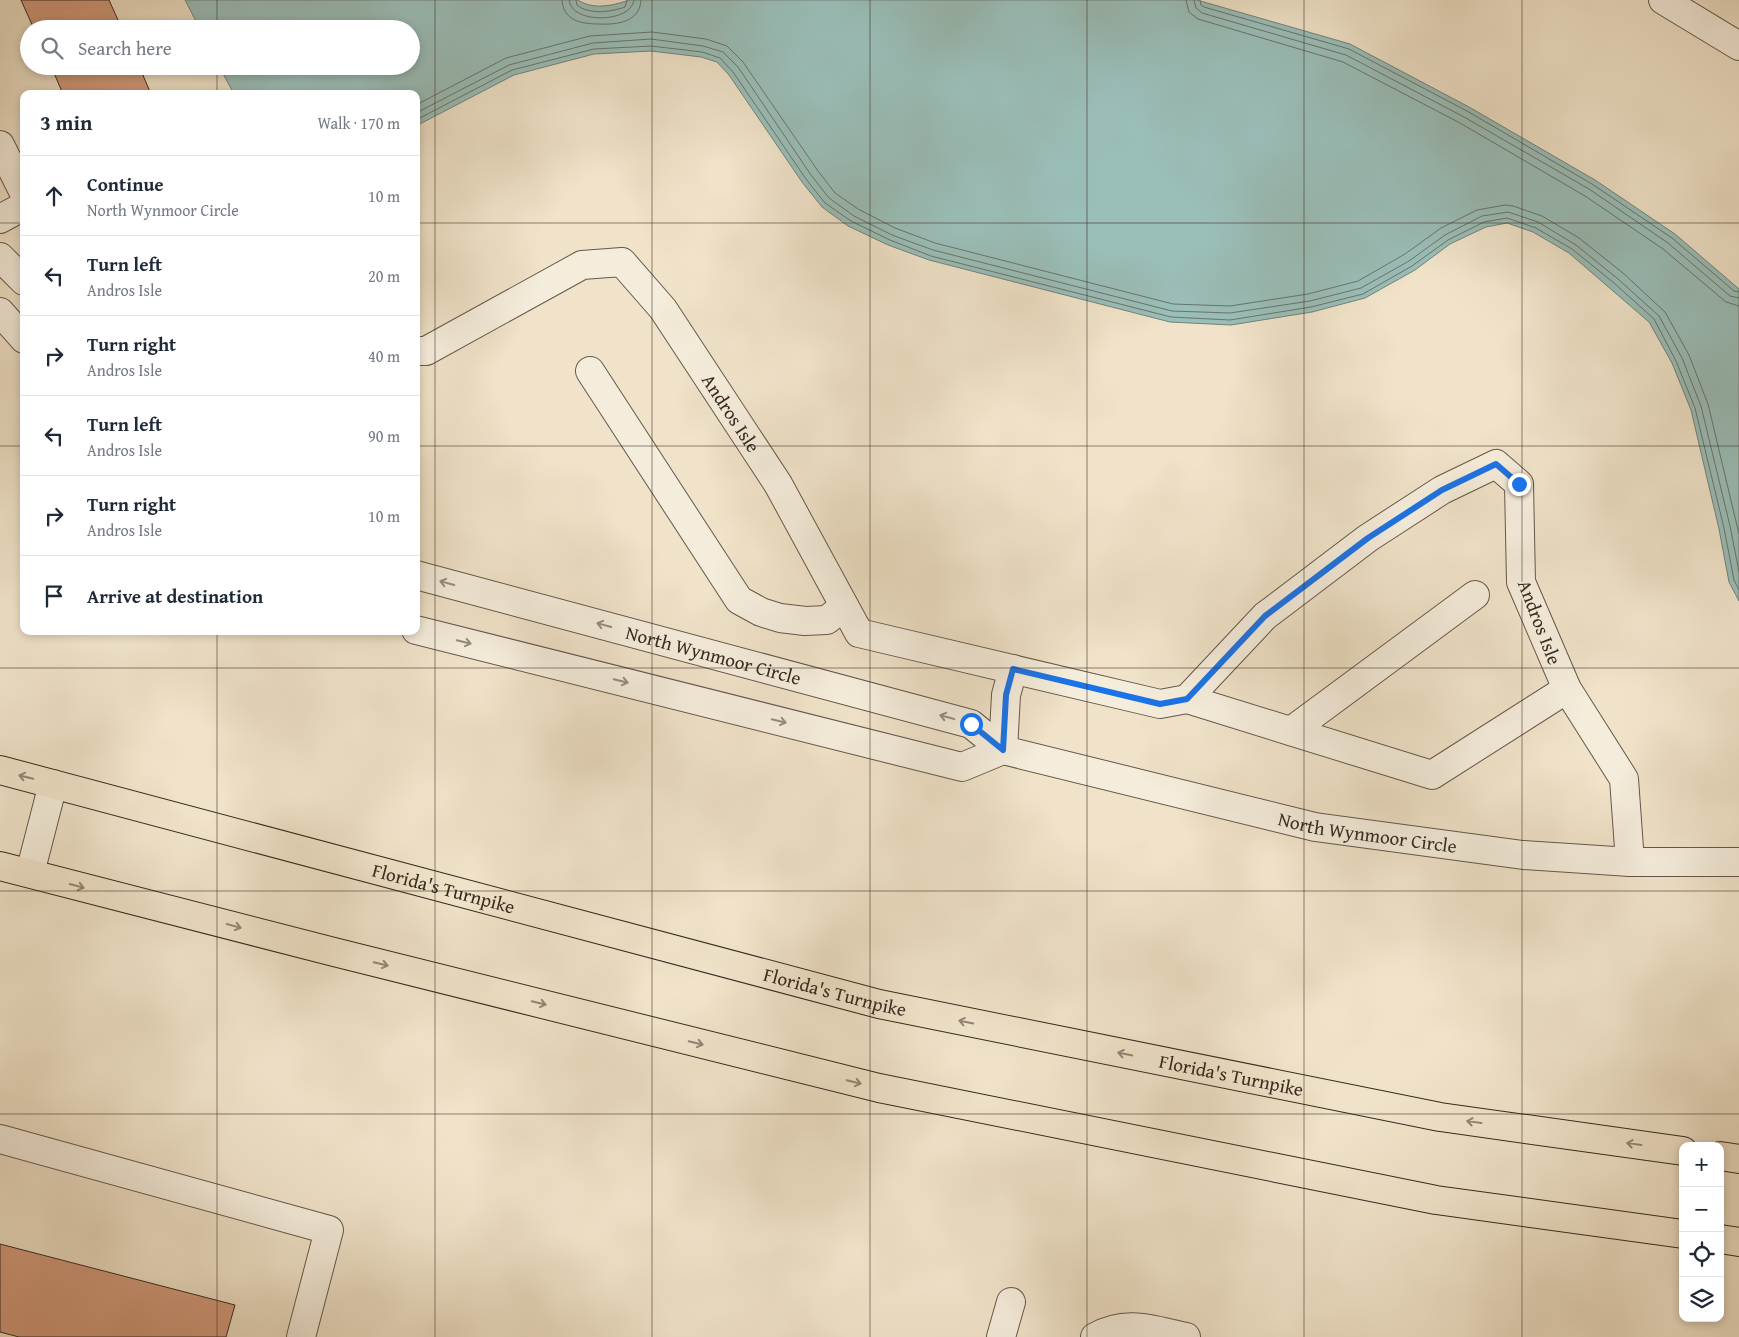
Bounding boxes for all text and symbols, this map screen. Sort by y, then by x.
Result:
search box [20,20,420,75]
icon: search [38,34,66,62]
text: Search here [78,34,172,62]
text: 3 min [40,107,92,138]
text: Walk · 170 m [317,111,400,135]
text: Continue [87,170,164,198]
icon: ahead [40,182,68,210]
text: 10 m [368,184,400,208]
text: North Wynmoor Circle [87,198,239,222]
text: Turn left [87,250,162,278]
icon: left [40,262,68,290]
text: 20 m [368,264,400,288]
text: Andros Isle [87,278,162,302]
text: Turn right [87,330,176,358]
icon: right [40,342,68,370]
text: 40 m [368,344,400,368]
text: Andros Isle [87,358,162,382]
street label: Andros Isle [695,368,767,458]
text: Turn left [87,410,162,438]
icon: left [40,422,68,450]
text: 90 m [368,424,400,448]
text: Andros Isle [87,438,162,462]
route end [1508,473,1531,496]
text: Turn right [87,490,176,518]
icon: right [40,502,68,530]
text: 10 m [368,504,400,528]
text: Andros Isle [87,518,162,542]
street label: Andros Isle [1511,575,1569,669]
one-way arrow [440,578,456,587]
icon: arrive [40,582,68,610]
text: Arrive at destination [87,582,263,610]
street label: North Wynmoor Circle [623,618,804,692]
one-way arrow [597,620,613,630]
one-way arrow [455,638,471,647]
one-way arrow [613,677,629,687]
one-way arrow [939,712,955,722]
route start [960,713,983,736]
one-way arrow [770,717,786,726]
one-way arrow [19,772,35,781]
street label: North Wynmoor Circle [1275,804,1459,860]
street label: Florida's Turnpike [369,856,518,920]
one-way arrow [68,881,84,891]
one-way arrow [226,922,242,932]
one-way arrow [372,960,388,969]
street label: Florida's Turnpike [761,960,909,1023]
one-way arrow [530,999,546,1008]
one-way arrow [958,1016,974,1026]
one-way arrow [688,1039,704,1048]
street label: Florida's Turnpike [1157,1047,1306,1103]
one-way arrow [1118,1048,1134,1058]
one-way arrow [845,1078,861,1087]
one-way arrow [1466,1116,1482,1126]
one-way arrow [1627,1139,1643,1149]
map controls [1679,1142,1724,1322]
button: + [1679,1142,1724,1187]
button: − [1679,1187,1724,1232]
button: locate [1679,1232,1724,1277]
button: layers [1679,1277,1724,1322]

